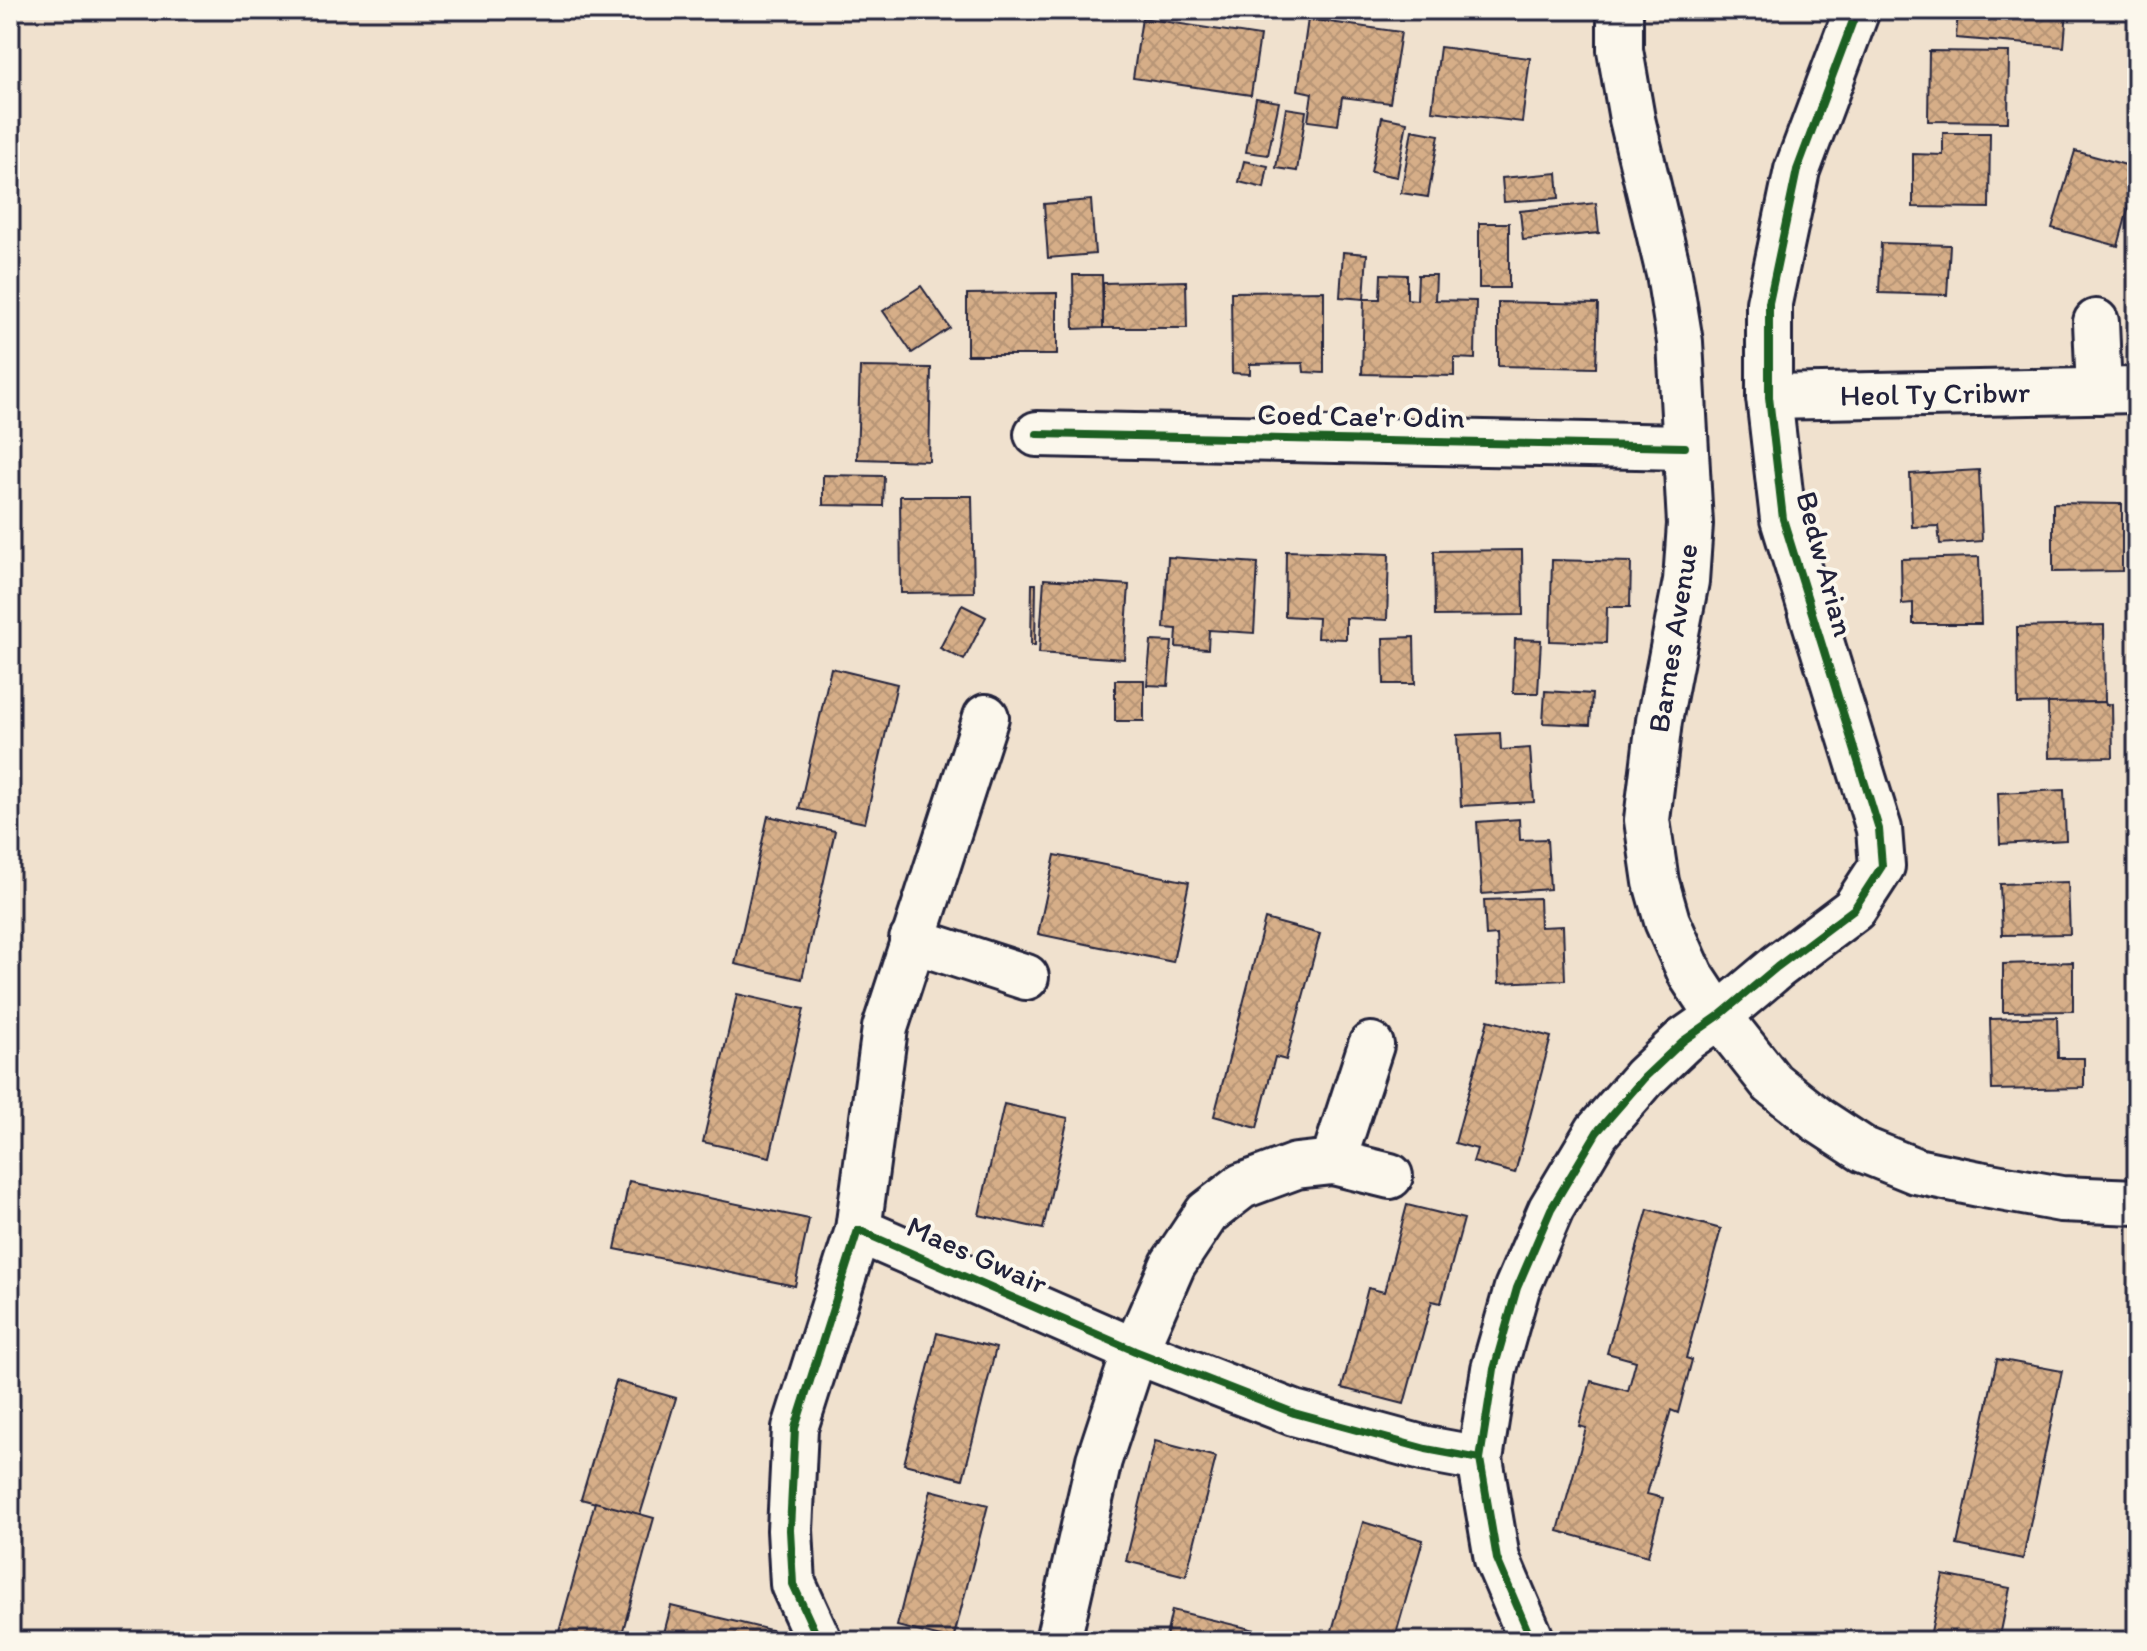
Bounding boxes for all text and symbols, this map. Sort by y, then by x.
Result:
street label: Heol Ty Cribwr [1840,373,2030,414]
street label: Coed Cae'r Odin [1257,395,1465,436]
street label: Bedw Arian [1788,487,1863,641]
street label: Barnes Avenue [1639,541,1706,735]
street label: Maes Gwair [901,1207,1053,1302]

